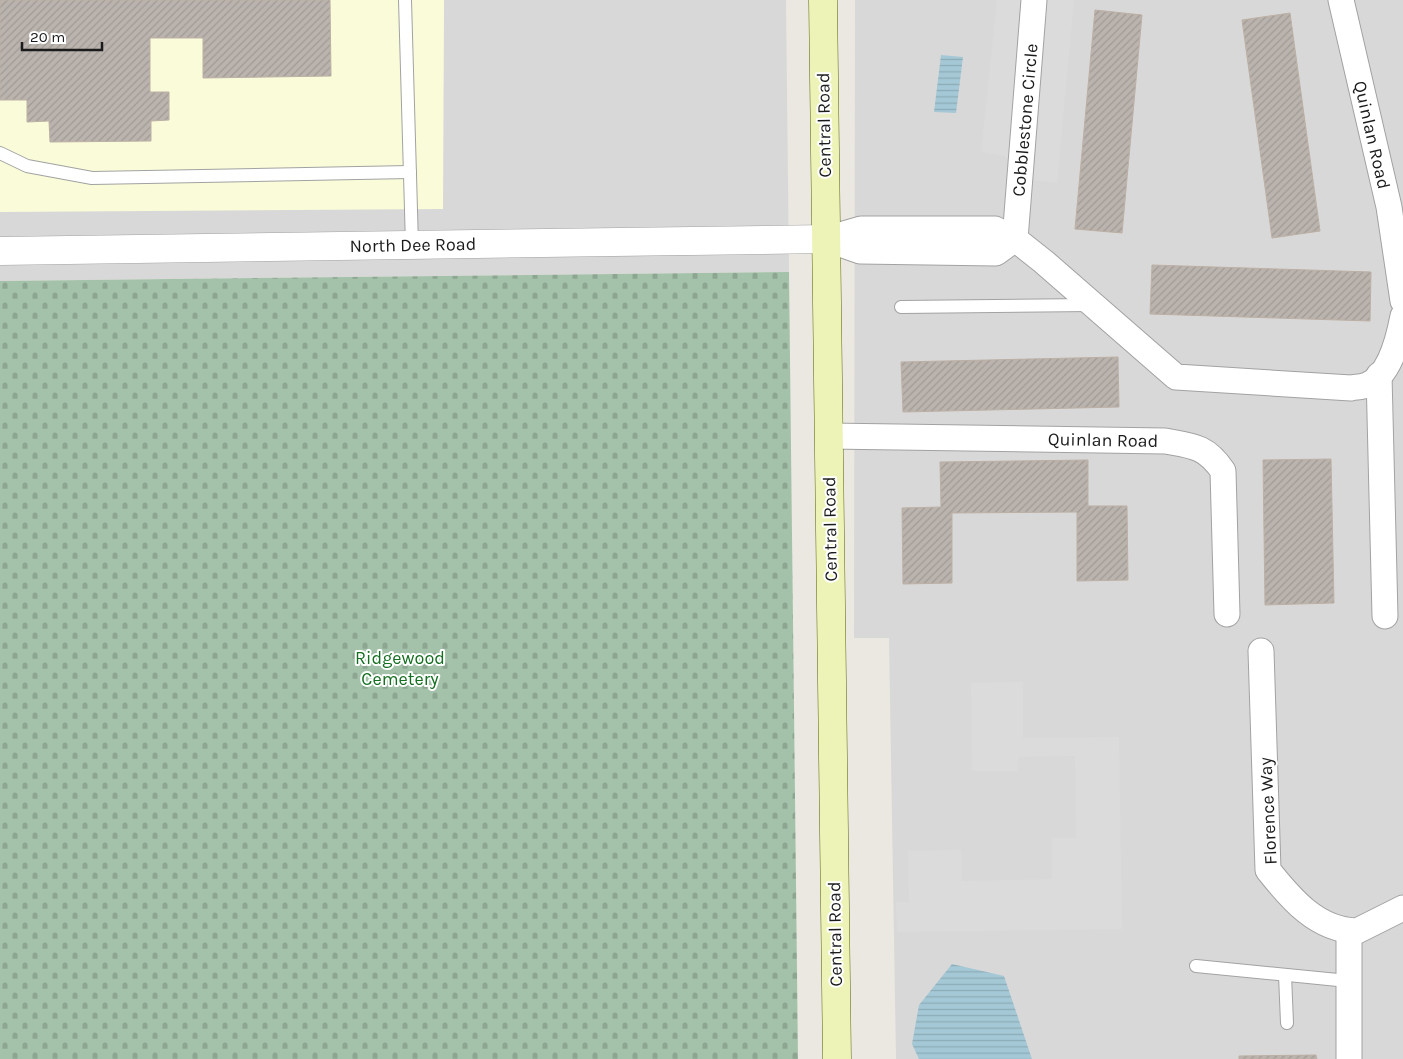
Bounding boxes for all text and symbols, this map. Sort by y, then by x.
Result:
scale bar [22,20,102,52]
text: 20 m [30,28,65,46]
street label: Cobblestone Circle [1007,43,1043,197]
street label: Central Road [812,72,836,178]
street label: Quinlan Road [1349,79,1395,191]
street label: North Dee Road [349,233,477,257]
street label: Quinlan Road [1048,428,1158,452]
street label: Central Road [818,476,842,582]
park label: Ridgewood Cemetery [355,647,445,690]
street label: Florence Way [1254,756,1282,865]
street label: Central Road [823,881,847,987]

